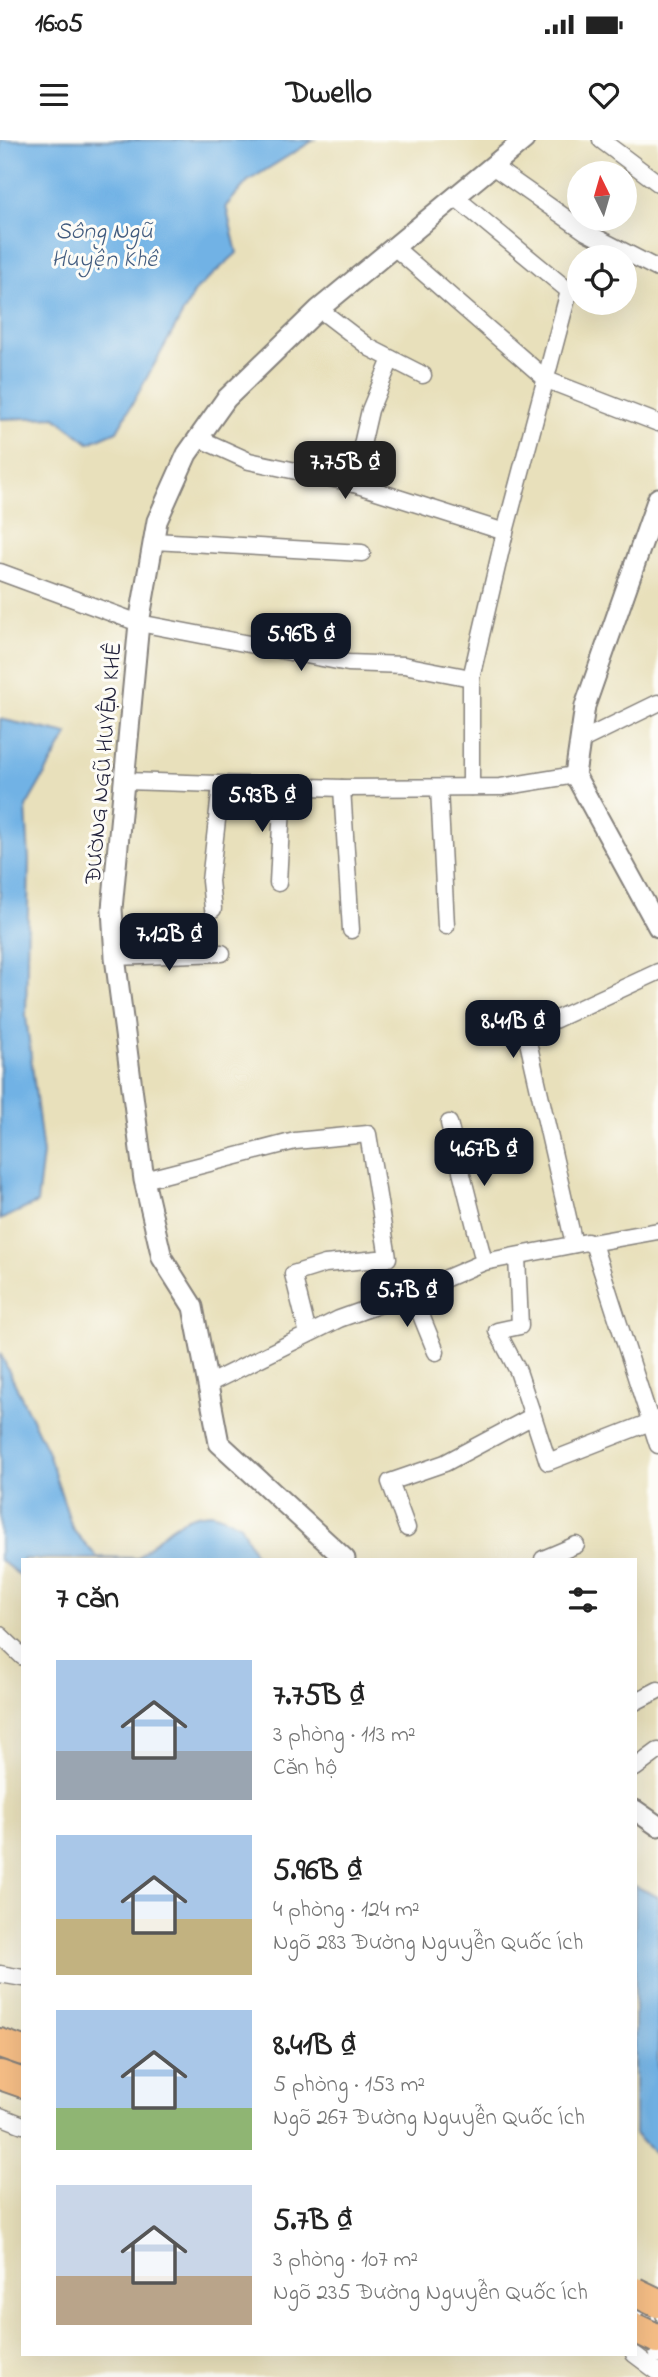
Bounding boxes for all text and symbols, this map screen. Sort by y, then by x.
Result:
text: 16:05 [35,6,83,44]
text: Dwello [286,71,372,118]
icon: menu [35,76,73,114]
icon: heart [585,76,623,114]
north arrow [567,161,637,231]
map controls [567,161,637,315]
water label: Sông Ngũ Huyện Khê [51,215,159,278]
button: locate [567,245,637,315]
pin: 7.75B ₫ [280,442,410,501]
text: 7.75B ₫ [310,447,380,480]
pin: 5.96B ₫ [236,614,366,673]
text: 5.96B ₫ [267,619,335,652]
street label: ĐƯỜNG NGŨ HUYỆN KHÊ [77,641,132,887]
pin: 5.93B ₫ [197,774,327,834]
text: 5.93B ₫ [228,780,296,813]
pin: 7.12B ₫ [104,914,234,973]
text: 7.12B ₫ [136,919,202,952]
pin: 8.41B ₫ [448,1000,578,1060]
text: 8.41B ₫ [481,1006,545,1039]
pin: 4.67B ₫ [419,1128,549,1188]
text: 4.67B ₫ [450,1134,518,1167]
pin: 5.7B ₫ [350,1270,464,1329]
text: 5.7B ₫ [377,1275,437,1308]
text: 7 căn [56,1578,119,1622]
icon: filters [564,1581,602,1619]
text: 7.75B ₫ [273,1675,364,1719]
icon: home [112,1688,196,1772]
text: 3 phòng · 113 m² [273,1719,416,1752]
text: Căn hộ [273,1752,336,1785]
text: 5.96B ₫ [273,1850,362,1894]
icon: home [112,1863,196,1947]
text: 4 phòng · 124 m² [273,1894,420,1927]
text: Ngõ 283 Đường Nguyễn Quốc Ích [273,1927,583,1960]
text: 8.41B ₫ [273,2025,356,2069]
icon: home [112,2038,196,2122]
text: 5 phòng · 153 m² [273,2069,425,2102]
text: Ngõ 267 Đường Nguyễn Quốc Ích [273,2102,585,2135]
text: 5.7B ₫ [273,2200,352,2244]
icon: home [112,2213,196,2297]
text: 3 phòng · 107 m² [273,2244,418,2277]
text: Ngõ 235 Đường Nguyễn Quốc Ích [273,2277,588,2310]

